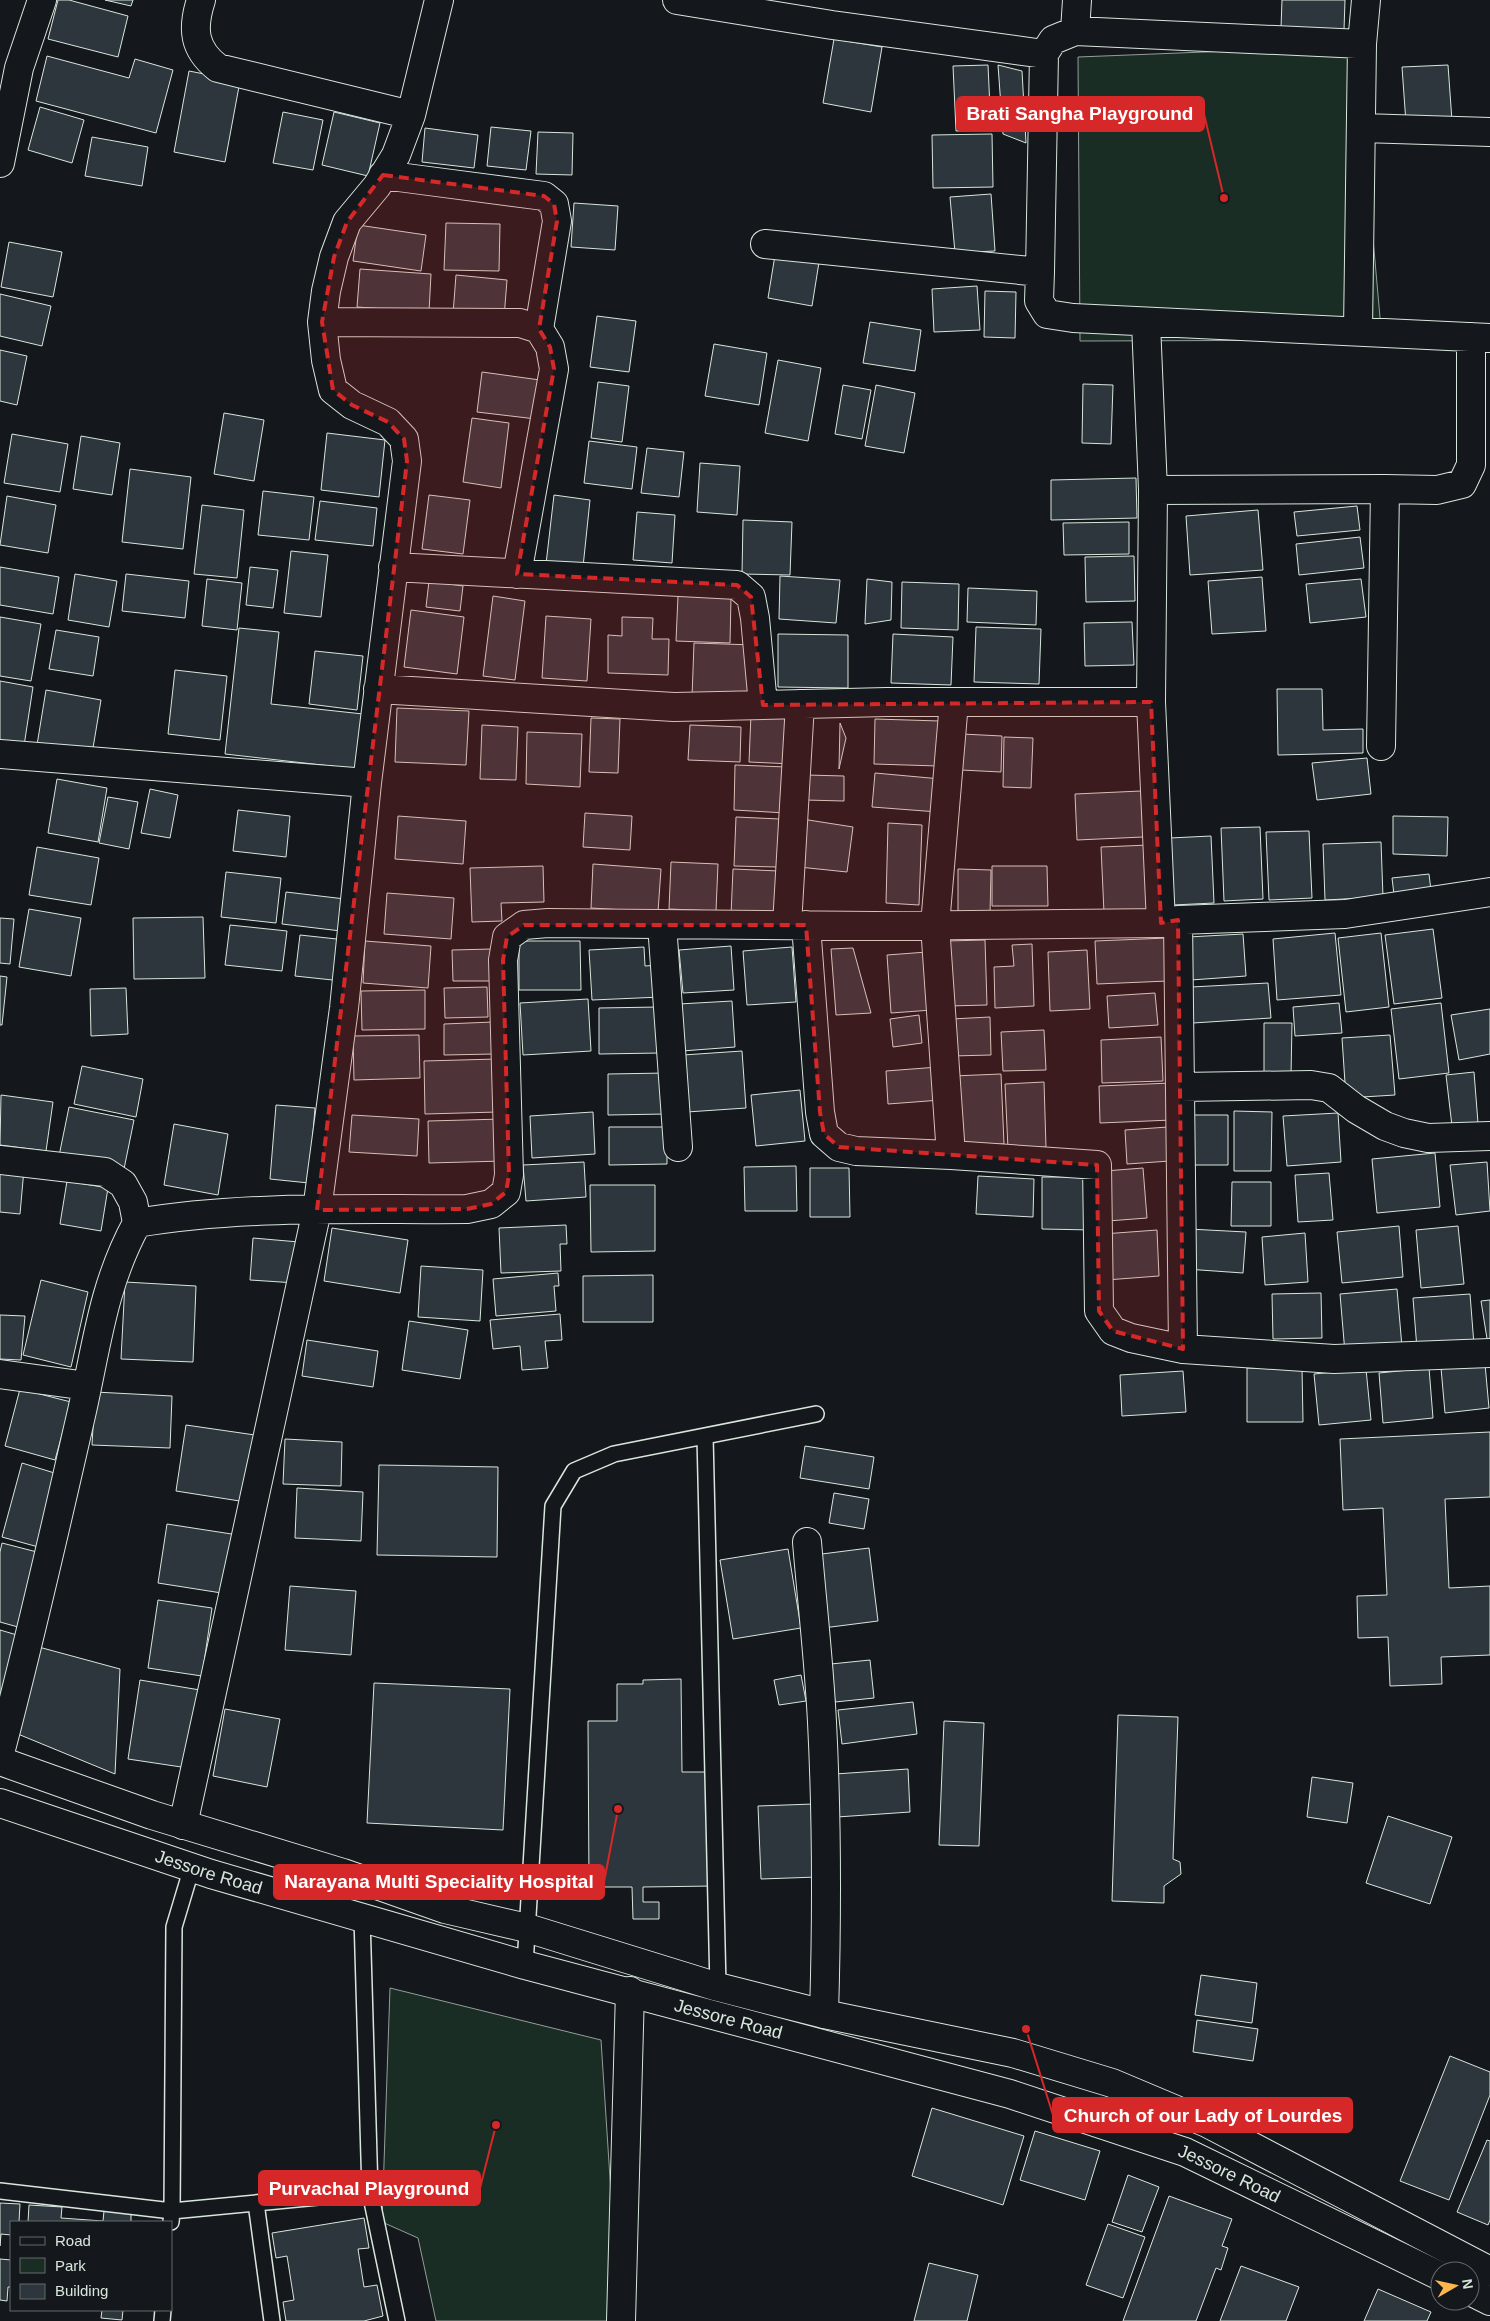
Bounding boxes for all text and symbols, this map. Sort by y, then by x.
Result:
callout: Brati Sangha Playground [957,97,1204,131]
text: Brati Sangha Playground [967,103,1193,124]
street label: Jessore Road [153,1846,265,1898]
callout: Narayana Multi Speciality Hospital [274,1865,604,1899]
text: Narayana Multi Speciality Hospital [284,1871,594,1892]
street label: Jessore Road [672,1995,785,2043]
callout: Church of our Lady of Lourdes [1053,2098,1352,2132]
text: Church of our Lady of Lourdes [1064,2105,1342,2126]
street label: Jessore Road [1176,2141,1284,2207]
callout: Purvachal Playground [259,2171,480,2205]
text: Purvachal Playground [269,2178,469,2199]
legend [10,2221,172,2311]
text: Road [55,2232,91,2249]
text: Park [55,2257,86,2274]
north arrow [1430,2261,1480,2311]
text: N [1459,2278,1477,2290]
text: Building [55,2282,108,2299]

